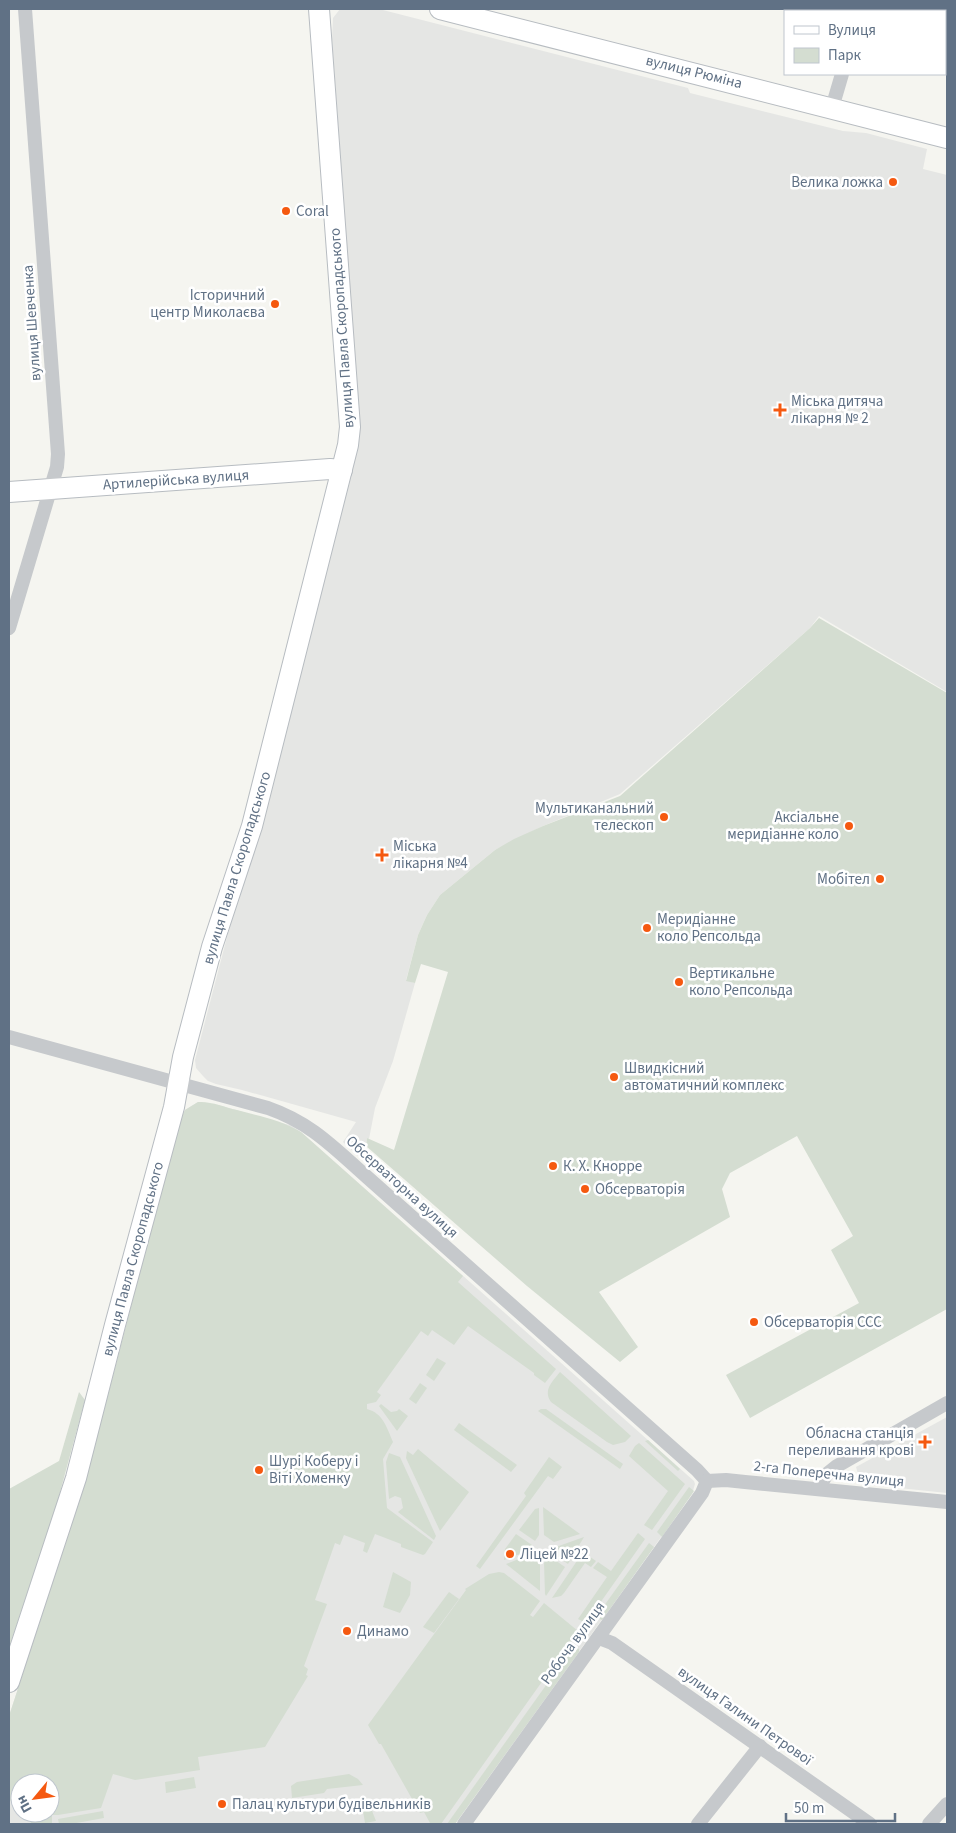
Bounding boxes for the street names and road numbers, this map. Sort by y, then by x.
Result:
street label: вулиця Рюміна [644,50,744,94]
street label: вулиця Павла Скоропадського [325,227,359,429]
street label: вулиця Шевченка [17,264,47,382]
street label: Артилерійська вулиця [102,464,250,496]
street label: вулиця Павла Скоропадського [198,769,276,967]
street label: Обсерваторна вулиця [341,1131,463,1243]
street label: вулиця Павла Скоропадського [97,1159,169,1359]
street label: 2-га Поперечна вулиця [753,1456,905,1492]
street label: Робоча вулиця [536,1597,610,1689]
street label: вулиця Галини Петрової [674,1662,818,1771]

